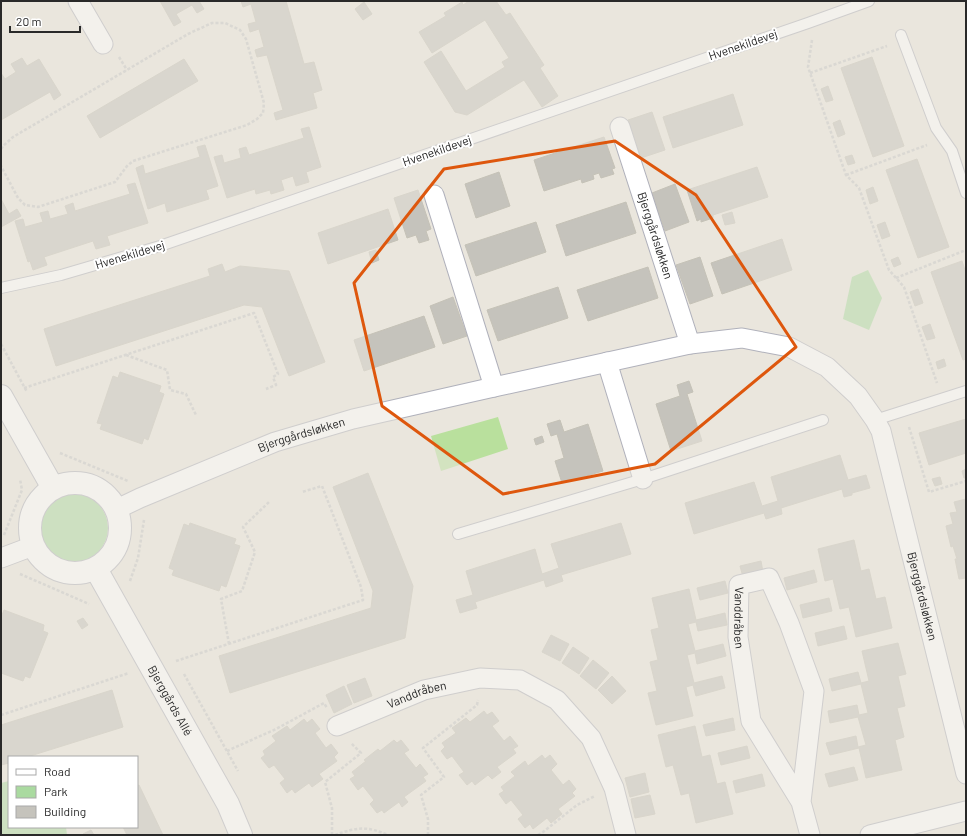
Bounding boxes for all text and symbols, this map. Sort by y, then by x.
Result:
scale bar [10,8,80,34]
text: 20 m [16,14,42,28]
street label: Hvenekildevej [706,26,779,62]
street label: Hvenekildevej [400,132,473,168]
street label: Bjerggårdsløkken [635,190,677,280]
street label: Hvenekildevej [93,237,166,271]
street label: Bjerggårdsløkken [255,414,346,454]
street label: Bjerggårdsløkken [905,550,941,642]
street label: Vanddråben [732,587,748,649]
street label: Bjerggårds Allé [146,663,196,738]
street label: Vanddråben [385,677,448,711]
legend [8,756,138,828]
text: Road [44,764,71,778]
text: Park [44,784,68,798]
text: Building [44,804,86,818]

